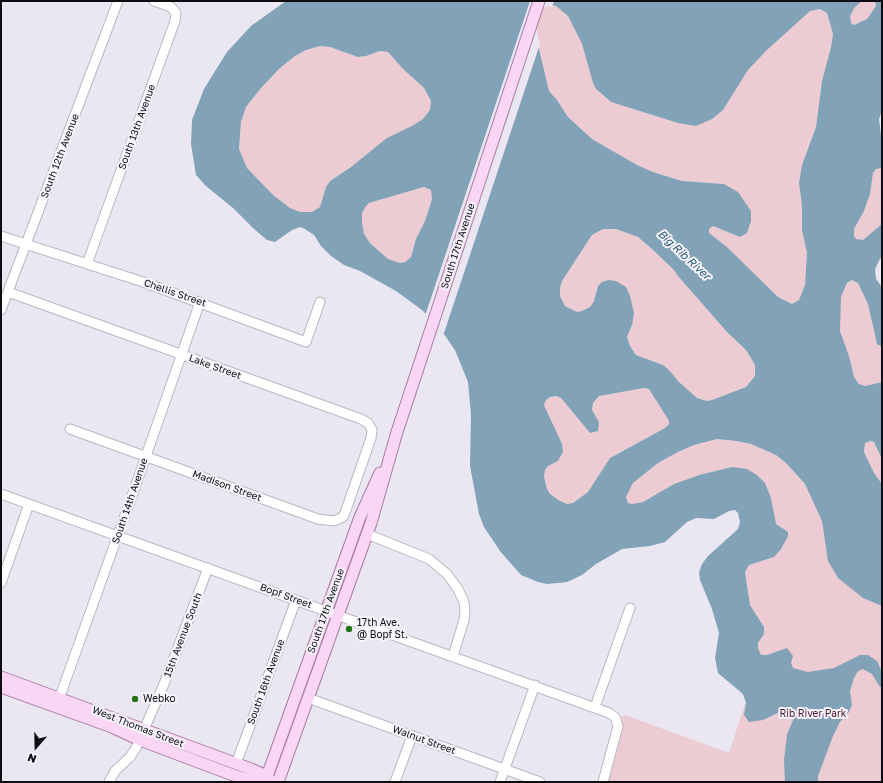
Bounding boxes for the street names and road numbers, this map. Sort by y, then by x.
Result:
street label: South 13th Avenue [116,83,158,171]
street label: South 12th Avenue [38,112,82,200]
street label: South 17th Avenue [439,202,477,290]
street label: Chellis Street [142,277,208,309]
street label: Lake Street [187,352,243,382]
street label: South 14th Avenue [110,456,150,546]
street label: Madison Street [191,468,263,504]
street label: South 17th Avenue [305,567,347,655]
street label: Bopf Street [258,581,314,611]
street label: 15th Avenue South [161,591,205,679]
street label: South 16th Avenue [245,638,287,726]
street label: West Thomas Street [91,704,185,750]
street label: Walnut Street [391,723,457,757]

